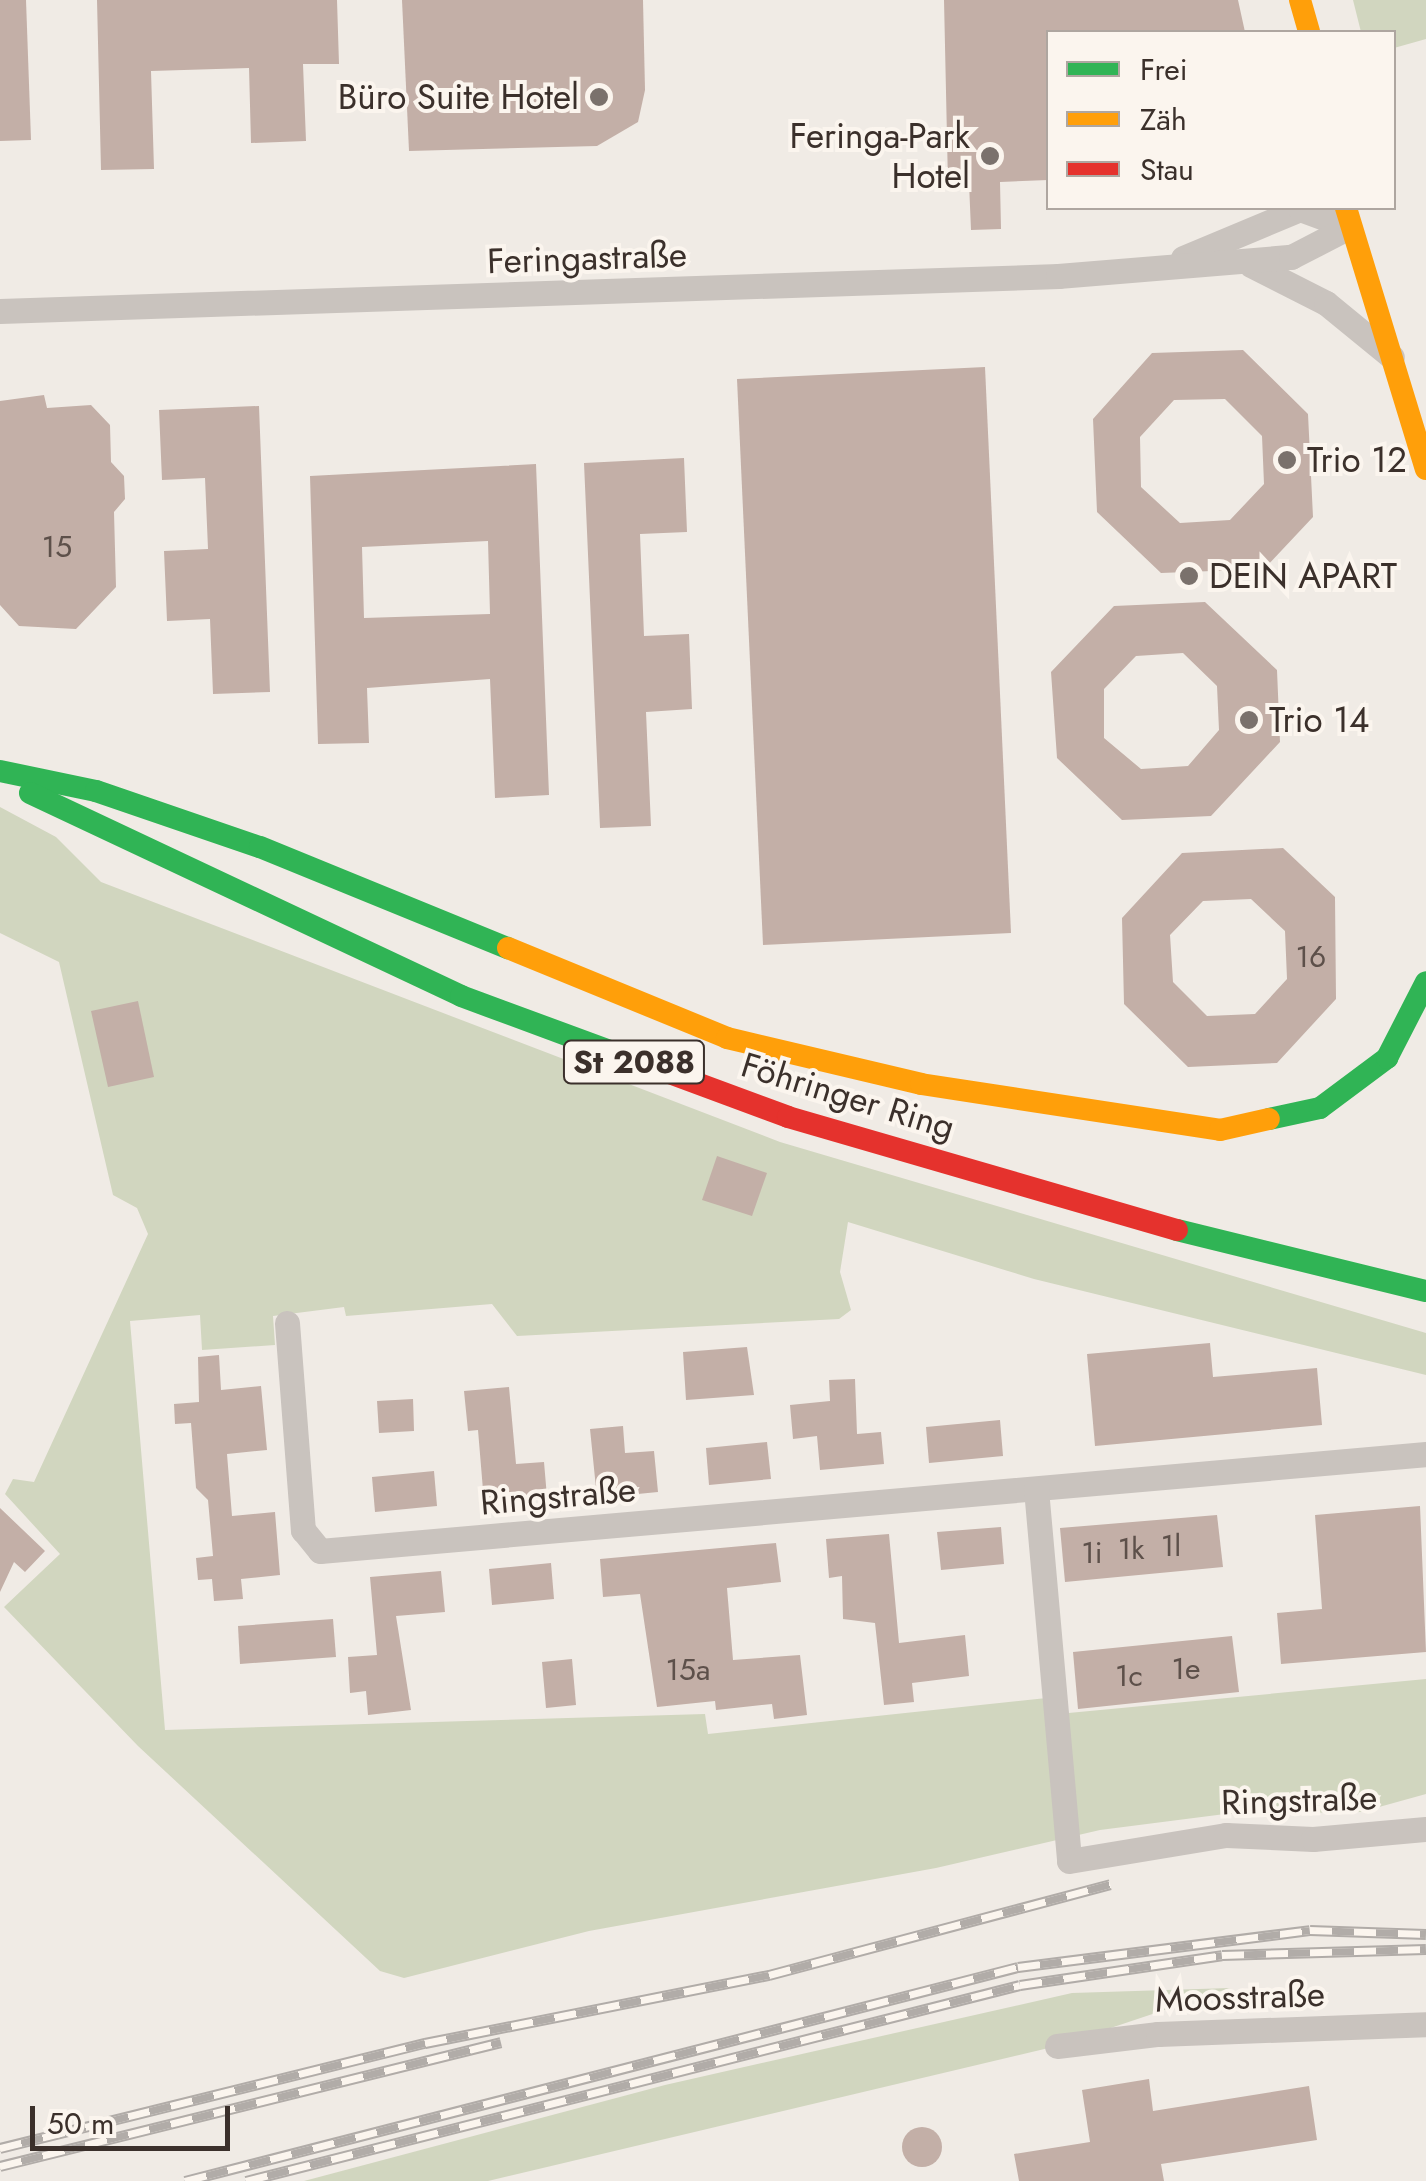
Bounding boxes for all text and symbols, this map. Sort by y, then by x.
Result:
legend [1046,30,1396,210]
text: Frei [1140,48,1188,91]
place label: Büro Suite Hotel [338,76,579,118]
marker: Büro Suite Hotel [588,86,610,108]
text: Zäh [1140,98,1187,141]
place label: Feringa-Park Hotel [790,115,970,197]
marker: Feringa-Park Hotel [979,145,1001,167]
text: Stau [1140,148,1194,191]
street label: Feringastraße [486,234,688,282]
place label: Trio 12 [1307,439,1407,481]
marker: Trio 12 [1276,449,1298,471]
house number: 15 [42,529,72,565]
place label: DEIN APART [1209,555,1397,597]
marker: DEIN APART [1178,565,1200,587]
place label: Trio 14 [1269,699,1369,741]
marker: Trio 14 [1238,709,1260,731]
house number: 16 [1296,939,1326,975]
road number: St 2088 [562,1035,706,1089]
street label: Föhringer Ring [736,1044,960,1148]
street label: Ringstraße [478,1468,638,1524]
house number: 1l [1161,1528,1181,1564]
house number: 1k [1118,1531,1144,1567]
house number: 1i [1081,1535,1103,1571]
house number: 1e [1172,1651,1200,1687]
house number: 15a [666,1652,710,1688]
house number: 1c [1115,1658,1143,1694]
street label: Ringstraße [1220,1776,1378,1824]
street label: Moosstraße [1154,1973,1326,2021]
scale bar [35,2086,235,2148]
text: 50 m [47,2102,114,2145]

